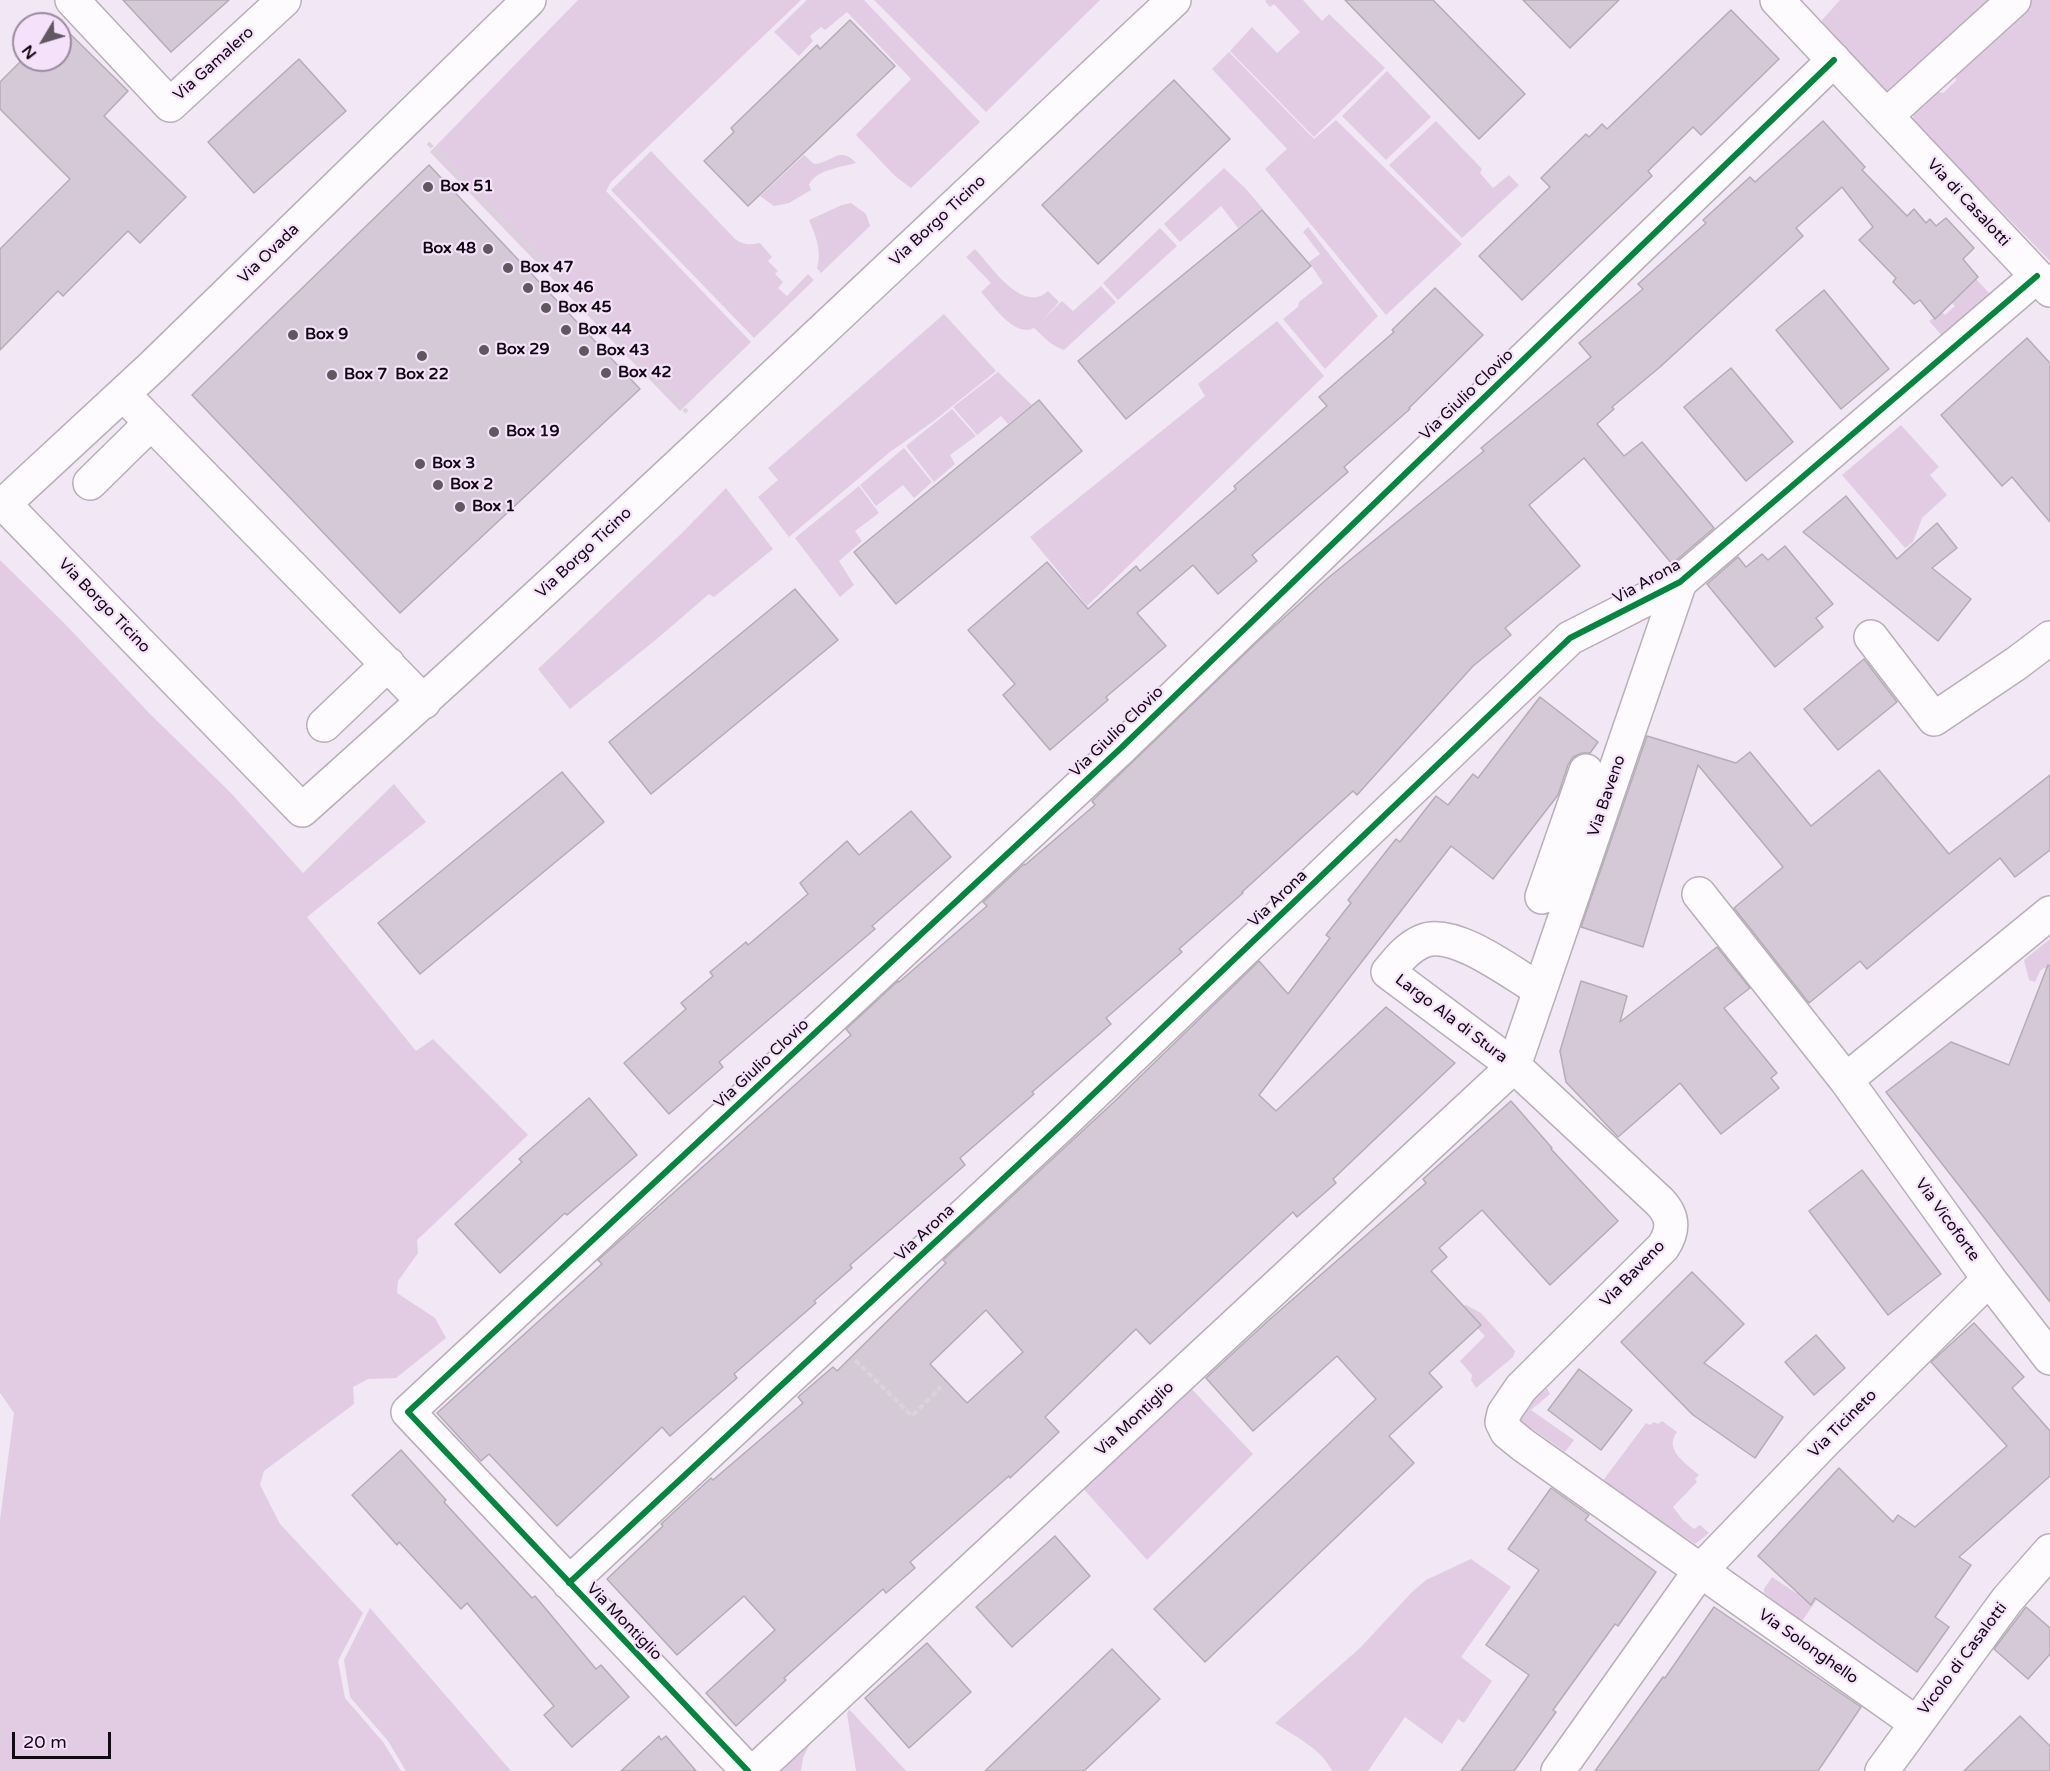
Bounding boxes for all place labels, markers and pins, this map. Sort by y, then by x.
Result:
place label: Box 51 [440,177,493,197]
marker: Box 51 [421,180,435,194]
place label: Box 48 [423,239,476,259]
marker: Box 48 [481,242,495,256]
place label: Box 47 [520,258,573,278]
marker: Box 47 [501,261,515,275]
place label: Box 46 [540,278,593,298]
marker: Box 46 [521,281,535,295]
place label: Box 45 [558,298,611,318]
marker: Box 45 [539,301,553,315]
place label: Box 44 [578,320,631,340]
marker: Box 44 [559,323,573,337]
place label: Box 9 [305,325,348,345]
marker: Box 9 [286,328,300,342]
place label: Box 29 [496,340,549,360]
place label: Box 43 [596,341,649,361]
marker: Box 29 [477,343,491,357]
marker: Box 43 [577,344,591,358]
marker: Box 22 [415,349,429,363]
place label: Box 42 [618,363,671,383]
place label: Box 7 [344,365,387,385]
place label: Box 22 [395,365,449,385]
marker: Box 42 [599,366,613,380]
marker: Box 7 [325,368,339,382]
place label: Box 19 [506,422,559,442]
marker: Box 19 [487,425,501,439]
place label: Box 3 [432,454,475,474]
marker: Box 3 [413,457,427,471]
place label: Box 2 [450,475,493,495]
marker: Box 2 [431,478,445,492]
place label: Box 1 [472,497,515,517]
marker: Box 1 [453,500,467,514]

